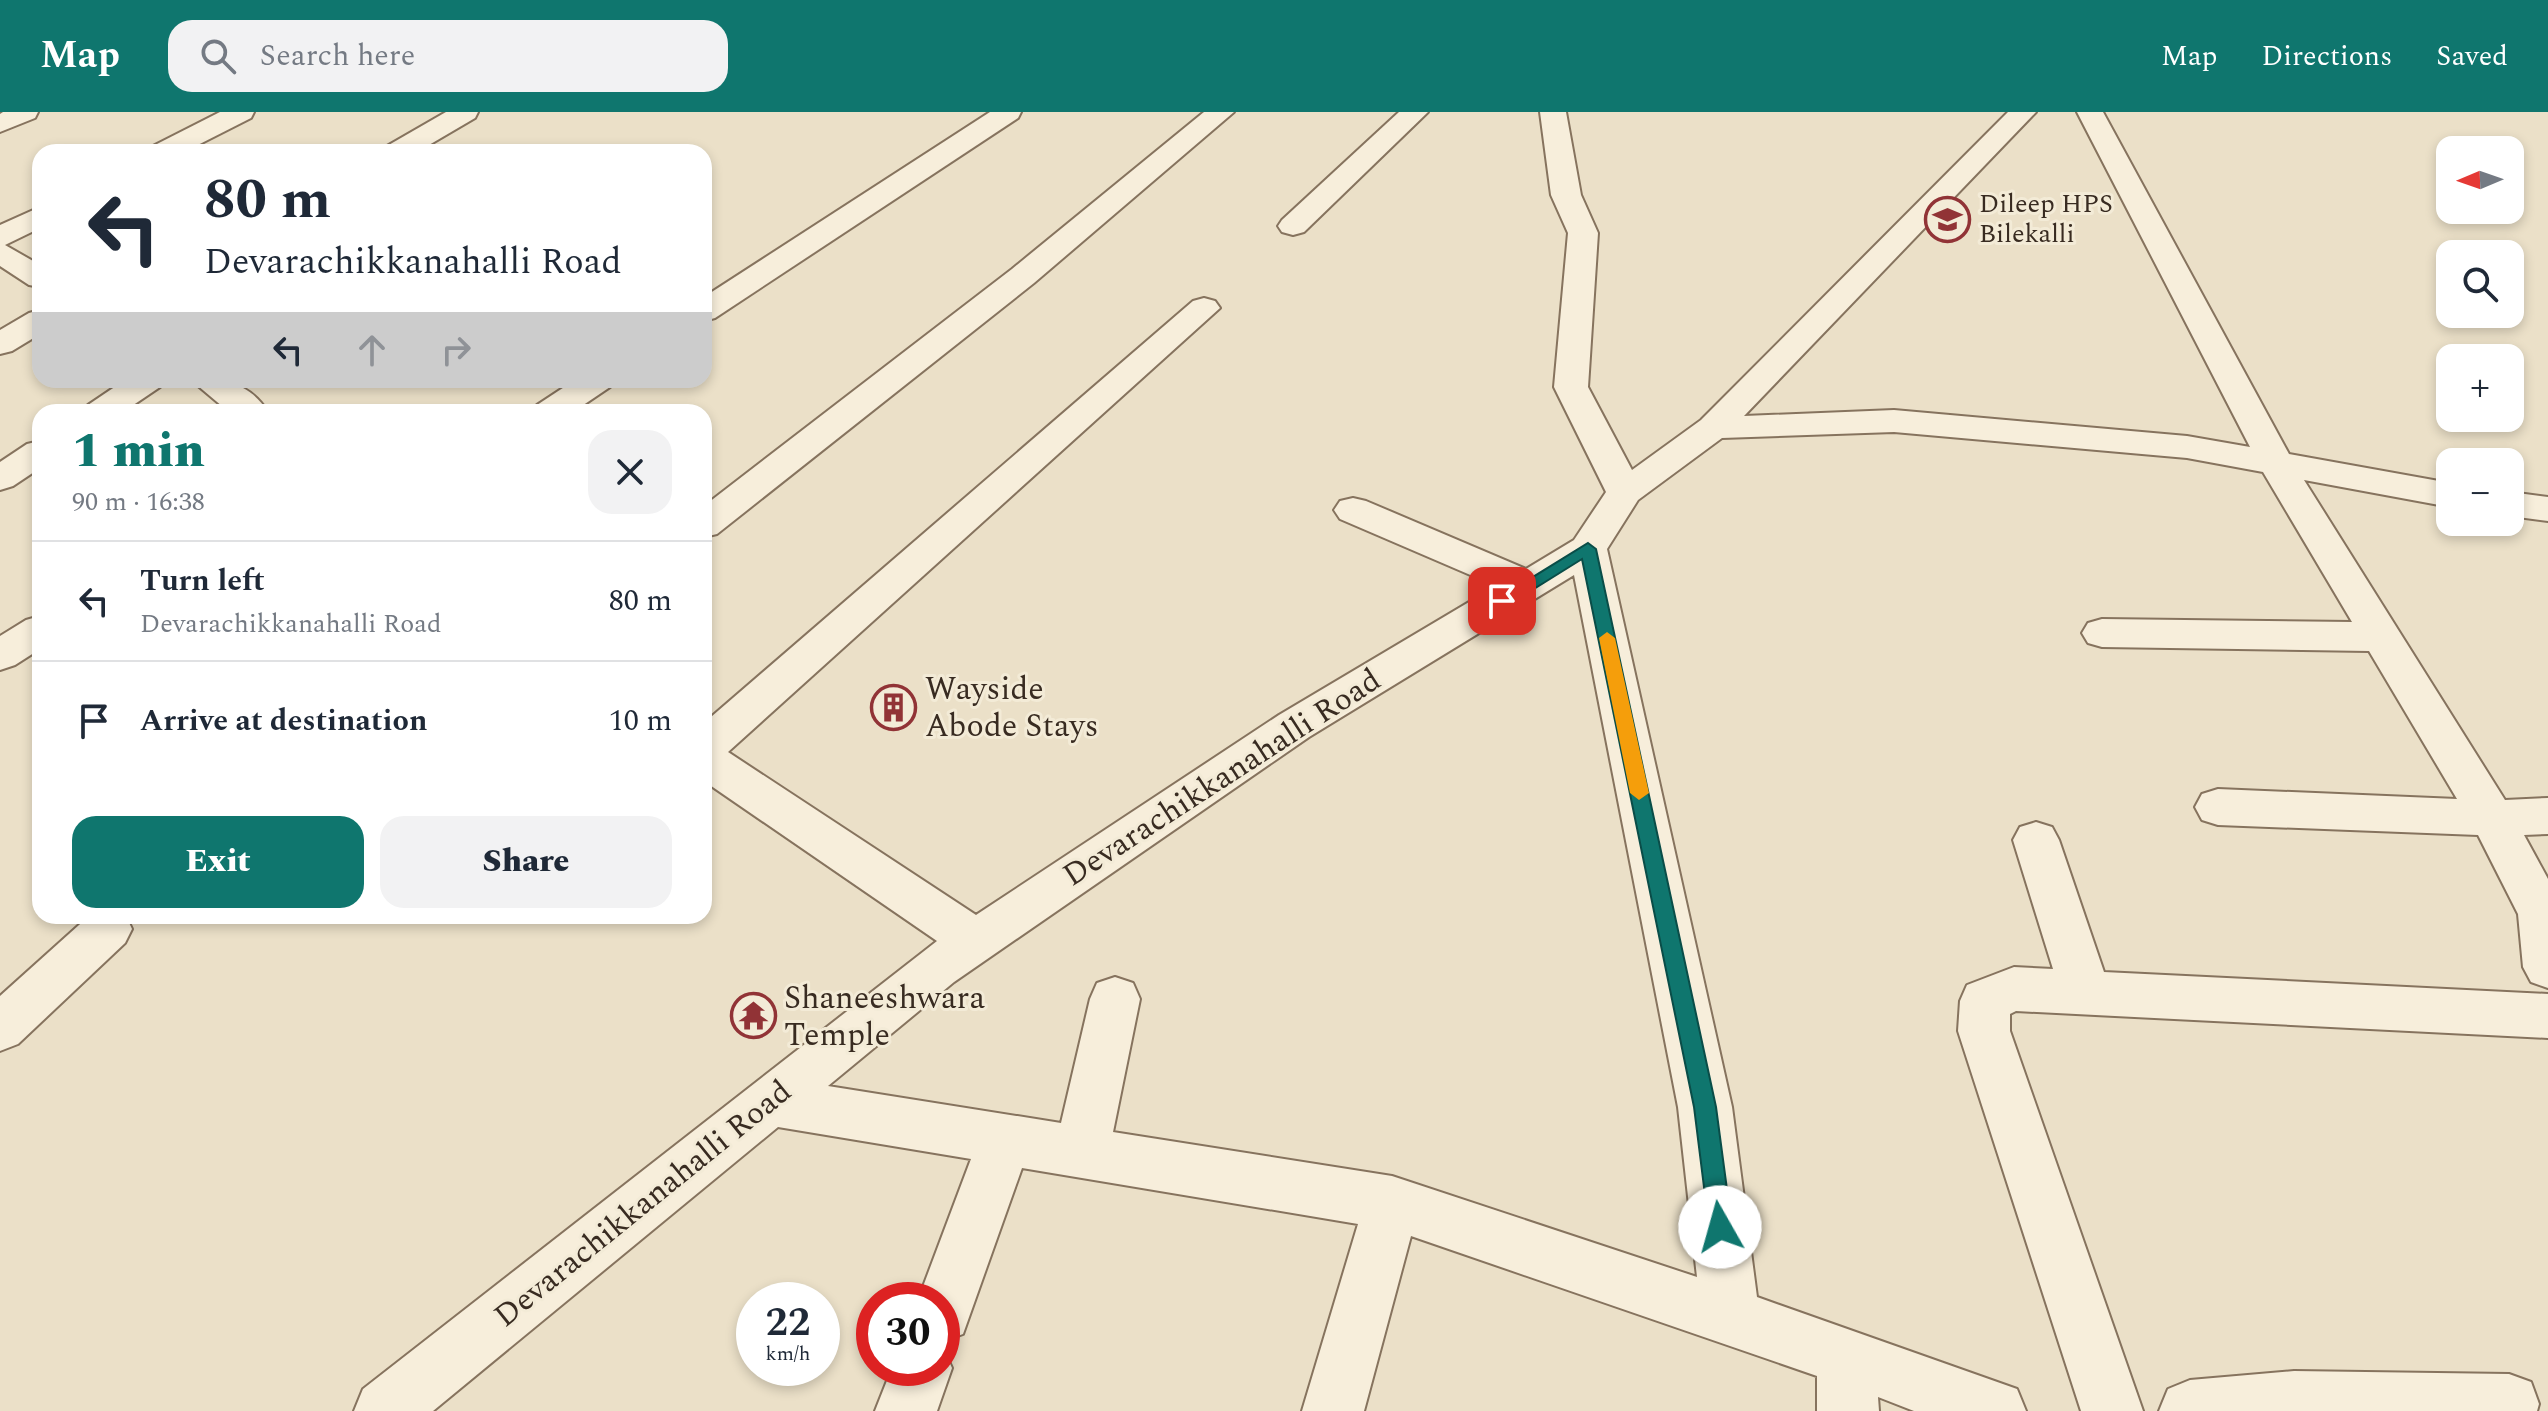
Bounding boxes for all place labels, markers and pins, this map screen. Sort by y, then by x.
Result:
place label: Dileep HPS Bilekalli [1979,184,2113,254]
school or university icon: Dileep HPS Bilekalli [1924,195,1972,243]
pin [1468,567,1536,635]
place label: Wayside Abode Stays [925,665,1099,751]
building icon: Wayside Abode Stays [870,683,918,731]
place label: Shaneeshwara Temple [784,974,986,1060]
temple icon: Shaneeshwara Temple [729,992,777,1040]

